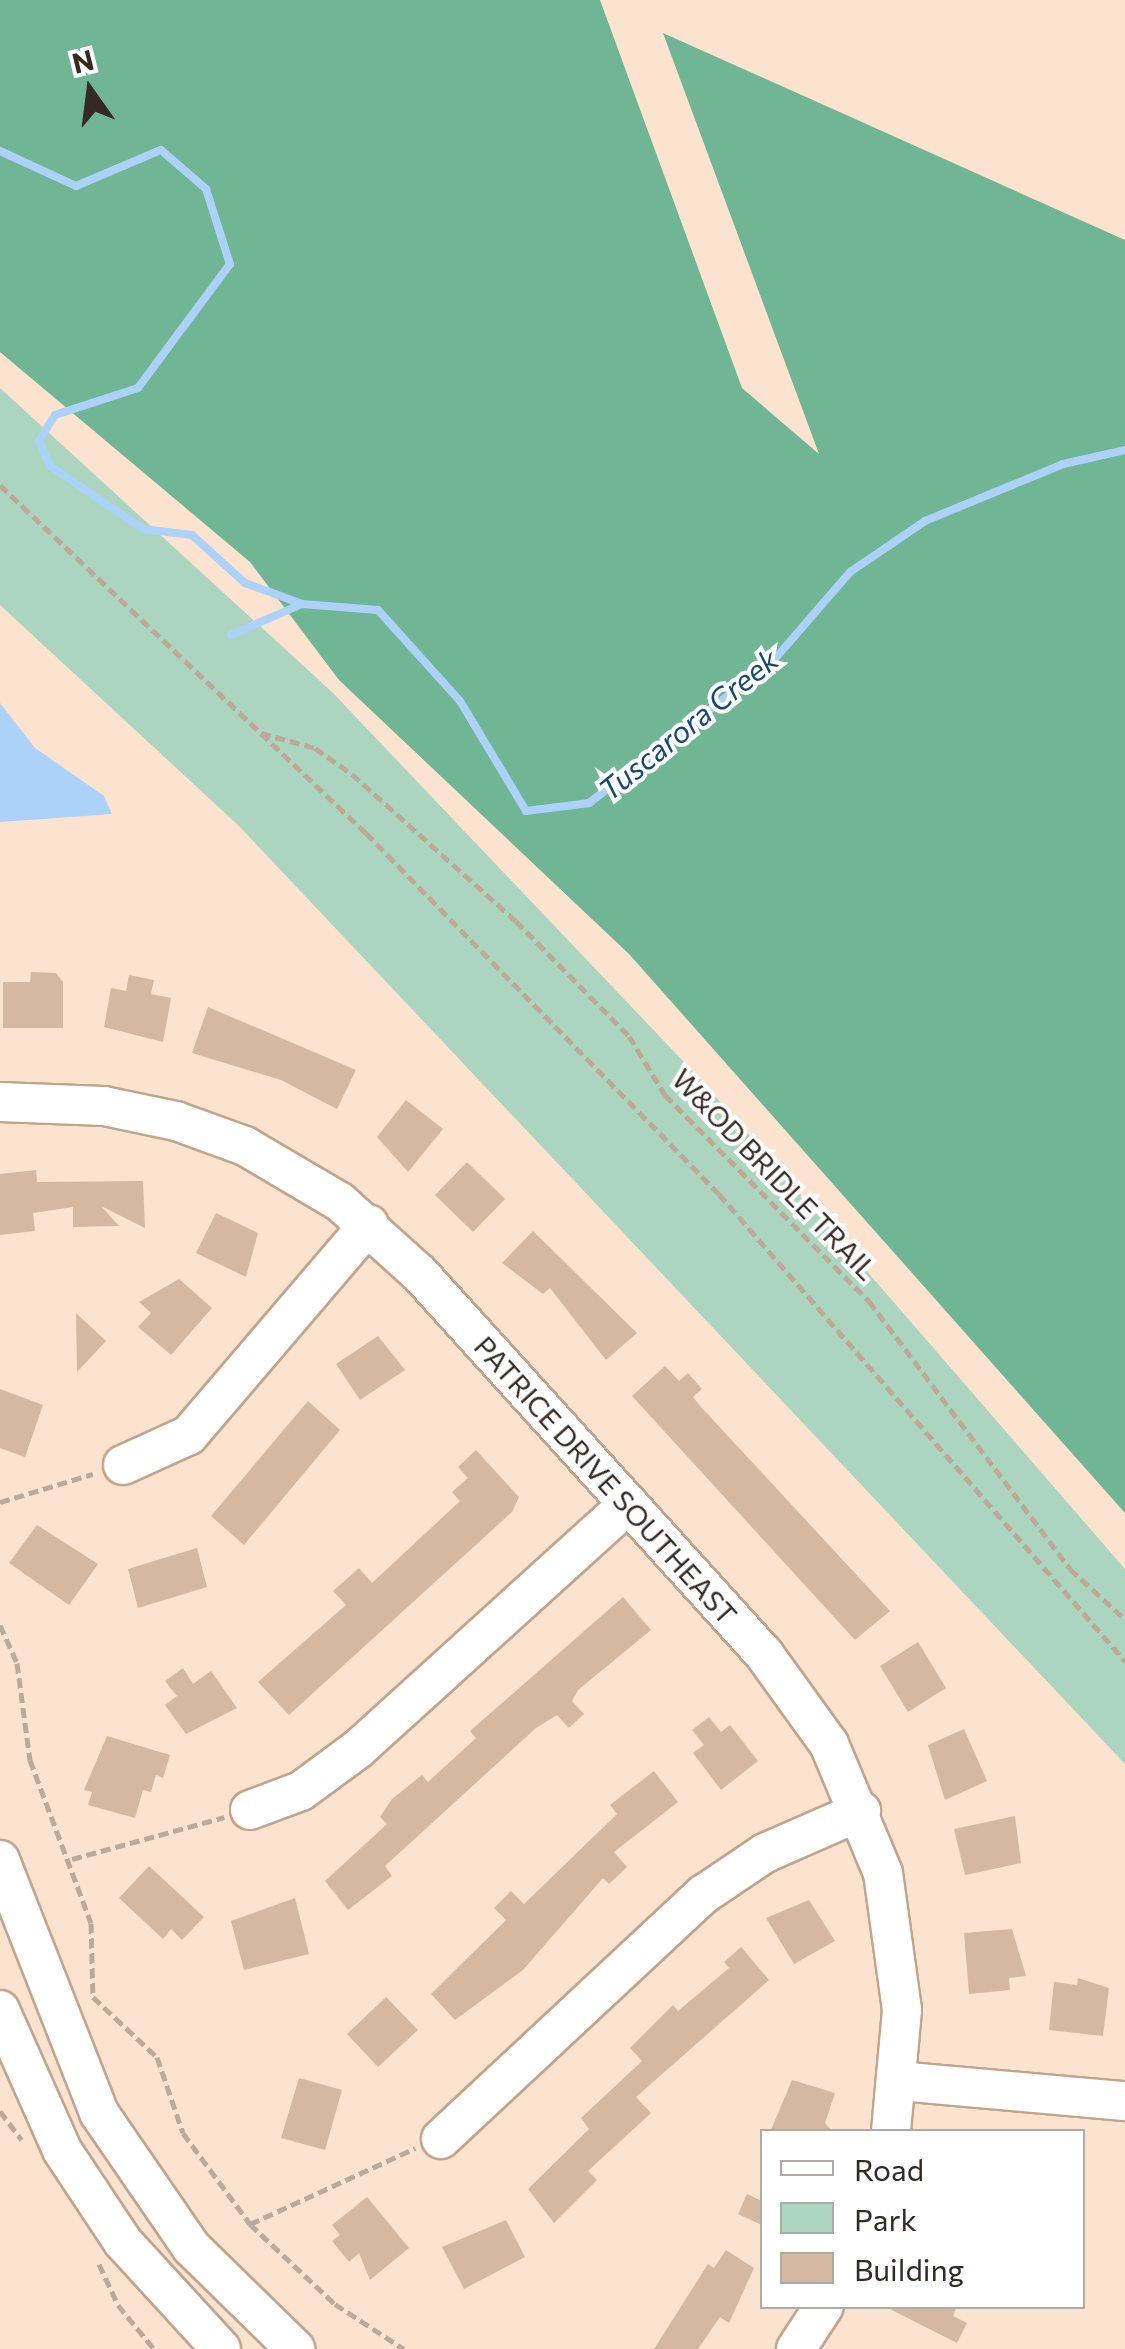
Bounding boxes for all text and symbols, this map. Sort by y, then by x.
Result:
north arrow [40,40,140,140]
text: N [68,42,97,80]
water label: Tuscarora Creek [591,641,785,807]
street label: W&OD BRIDLE TRAIL [666,1062,884,1286]
street label: PATRICE DRIVE SOUTHEAST [468,1329,744,1631]
legend [760,2129,1085,2309]
text: Road [854,2150,924,2187]
text: Park [854,2200,917,2237]
text: Building [854,2250,964,2287]

